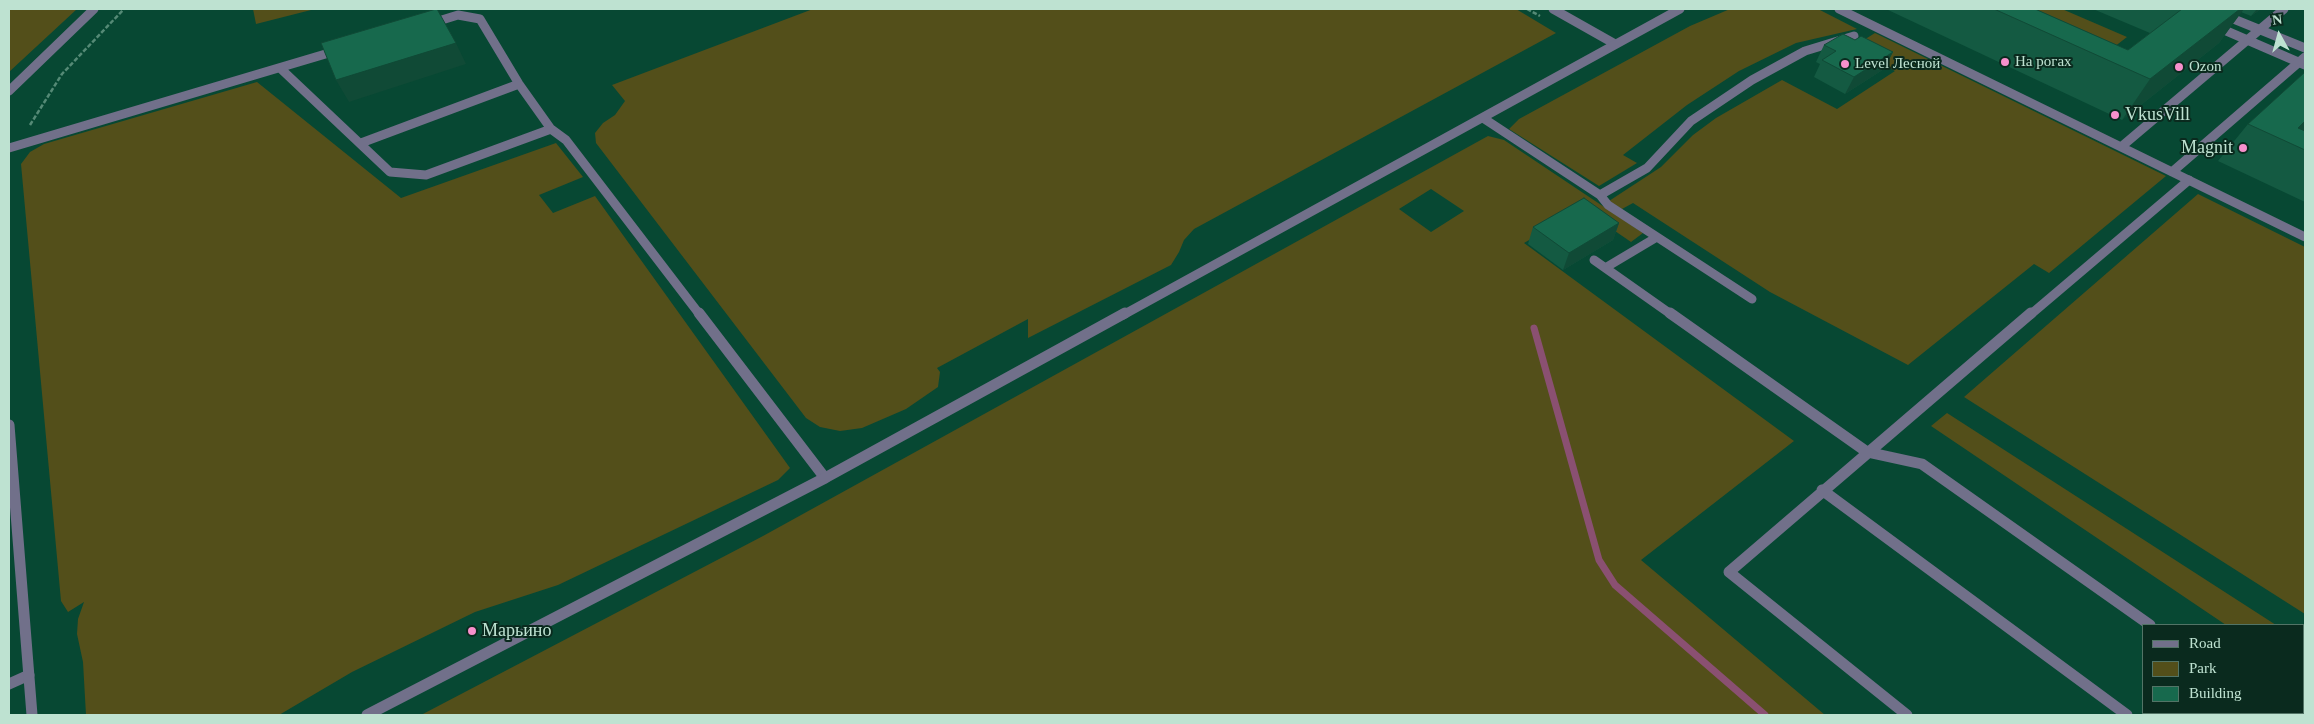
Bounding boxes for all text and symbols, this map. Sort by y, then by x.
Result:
north arrow [2254,10,2304,60]
text: N [2271,12,2283,28]
place label: На рогах [2015,53,2072,71]
place label: Level Лесной [1855,55,1940,73]
marker: На рогах [1999,56,2011,68]
marker: Level Лесной [1839,58,1851,70]
place label: Ozon [2189,58,2221,76]
marker: Ozon [2173,61,2185,73]
place label: VkusVill [2125,104,2190,126]
marker: VkusVill [2109,109,2121,121]
place label: Magnit [2181,137,2233,159]
marker: Magnit [2237,142,2249,154]
place label: Марьино [482,620,551,642]
legend [2142,624,2304,714]
marker: Марьино [466,625,478,637]
text: Road [2189,635,2221,651]
text: Park [2189,660,2217,676]
text: Building [2189,685,2242,701]

